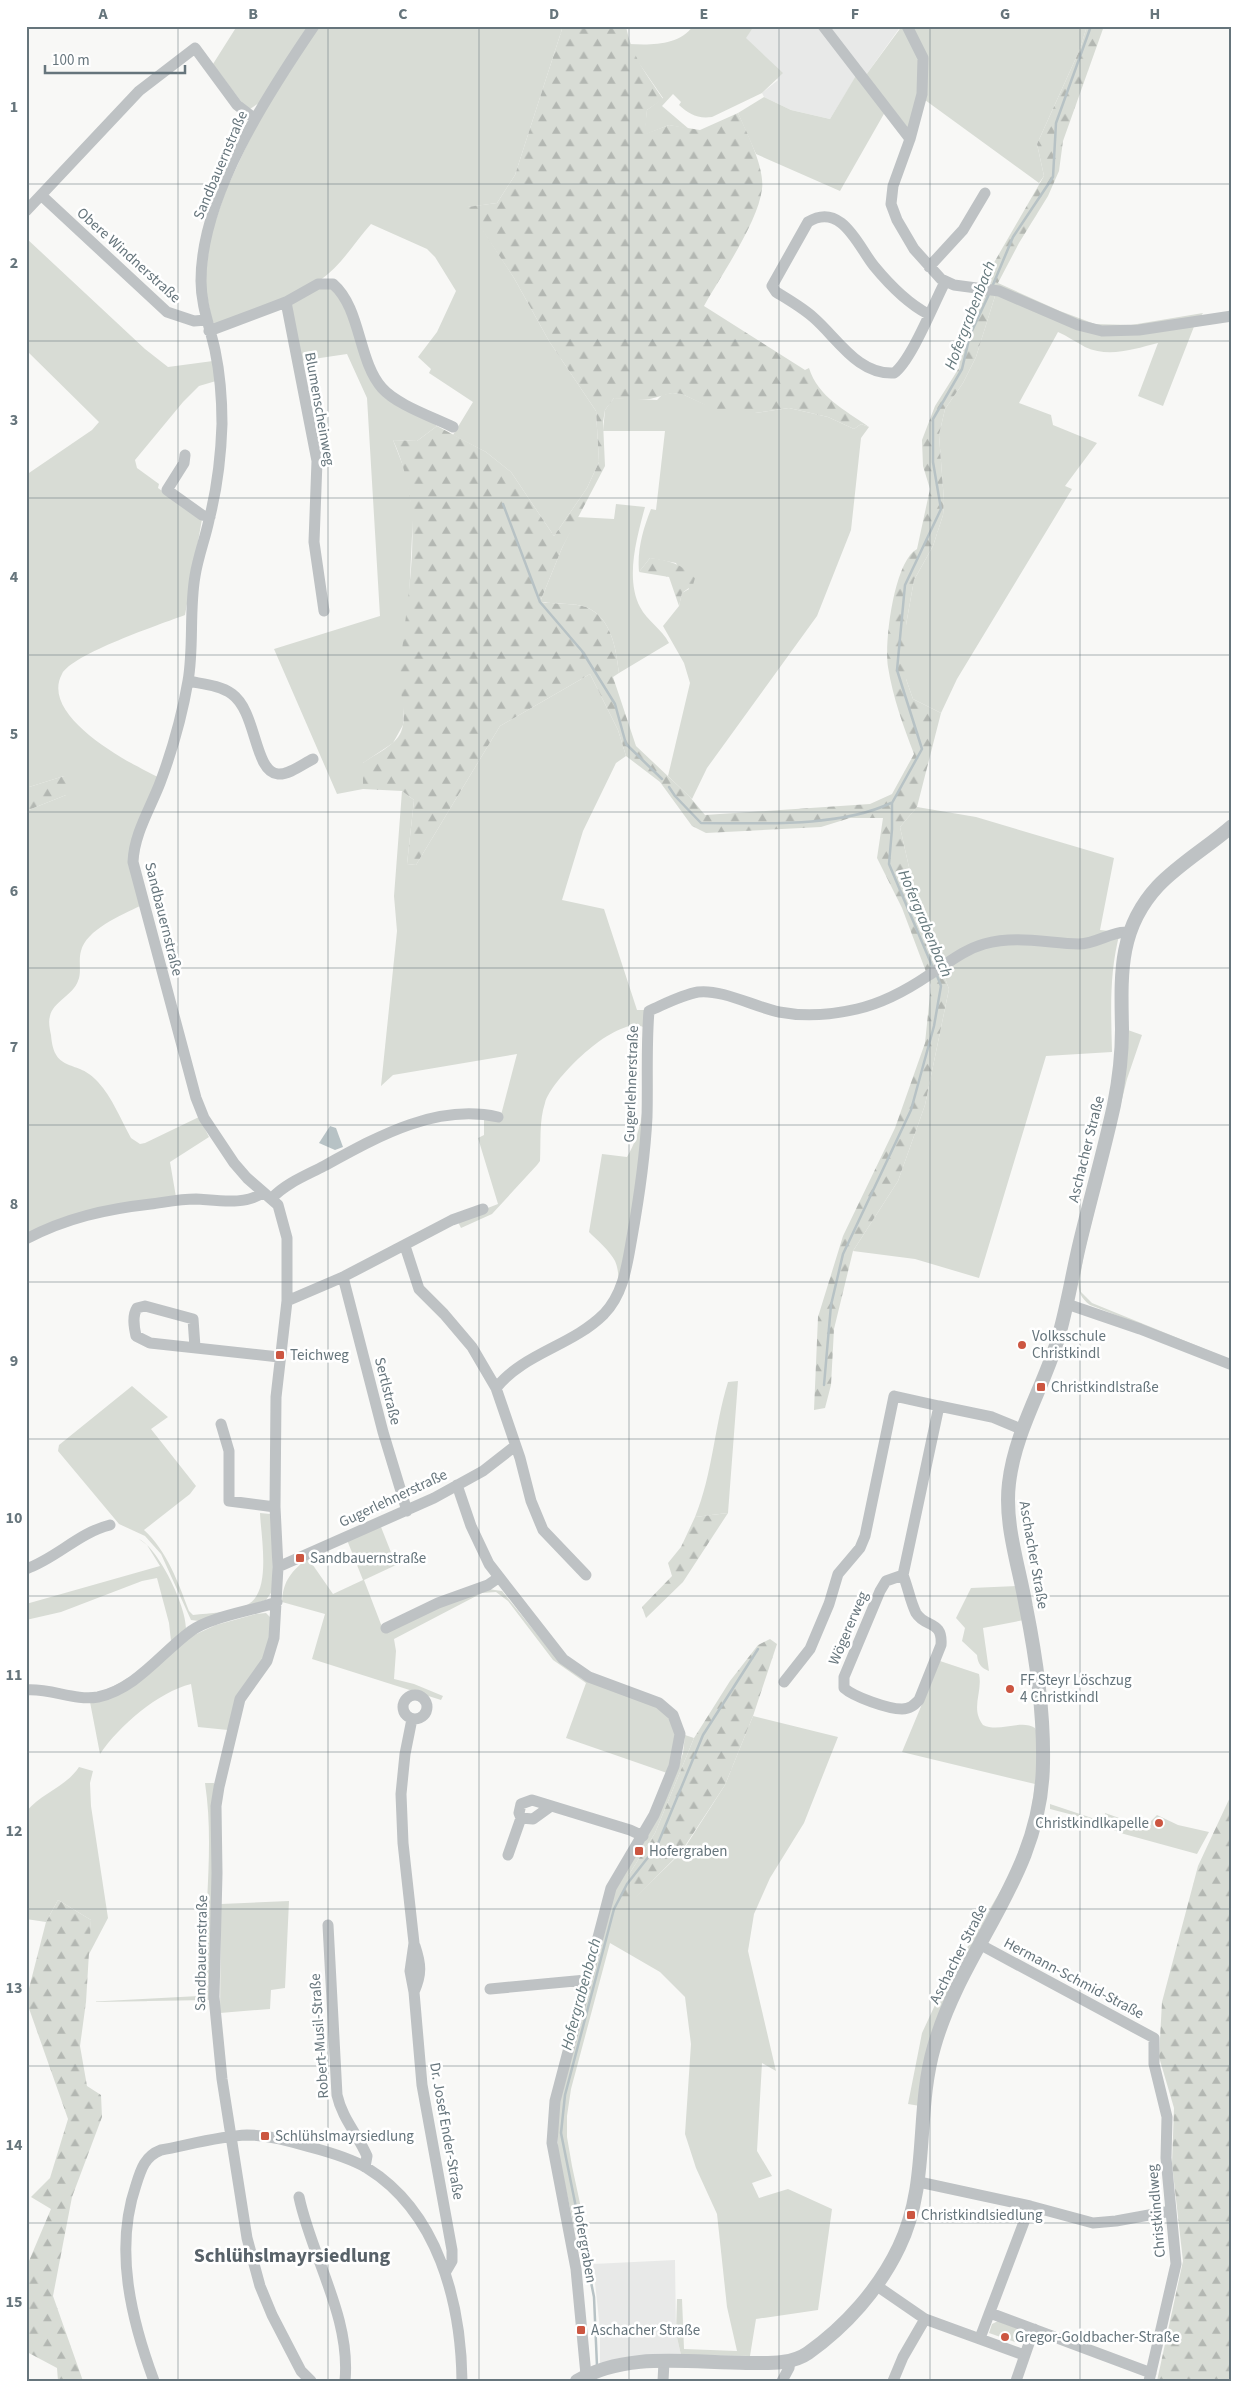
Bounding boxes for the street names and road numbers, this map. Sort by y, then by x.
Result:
street label: Sandbauernstraße [188,108,253,223]
street label: Obere Windnerstraße [72,203,185,308]
street label: Blumenscheinweg [299,351,340,468]
street label: Sandbauernstraße [139,860,188,978]
street label: Gugerlehnerstraße [619,1025,644,1143]
street label: Aschacher Straße [1063,1094,1110,1205]
street label: Sertlstraße [369,1355,406,1427]
street label: Gugerlehnerstraße [336,1464,451,1533]
street label: Aschacher Straße [1014,1499,1053,1611]
street label: Wögererweg [824,1588,874,1668]
street label: Sandbauernstraße [190,1895,213,2011]
street label: Aschacher Straße [924,1901,993,2008]
street label: Hermann-Schmid-Straße [1000,1932,1148,2024]
street label: Robert-Musil-Straße [305,1973,334,2099]
street label: Dr. Josef Ender-Straße [424,2061,469,2201]
street label: Christkindlweg [1142,2163,1171,2259]
street label: Hofergraben [567,2204,602,2285]

